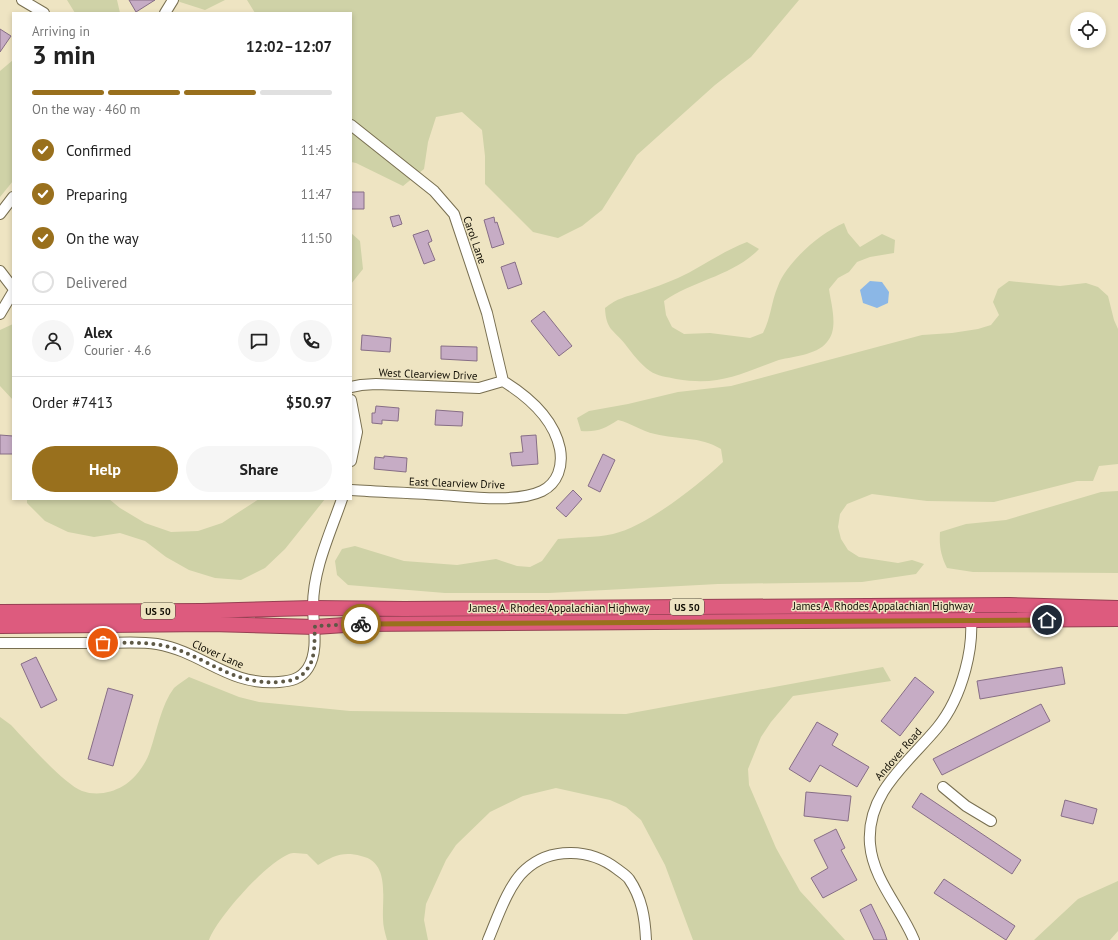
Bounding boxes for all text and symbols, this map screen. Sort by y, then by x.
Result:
map controls [1070,12,1106,48]
button: locate [1070,12,1106,48]
text: Arriving in [32,23,90,40]
text: 12:02–12:07 [246,37,332,56]
text: 3 min [32,38,95,71]
text: On the way · 460 m [32,101,140,118]
icon: check [32,139,54,161]
text: Confirmed [66,141,131,160]
text: 11:45 [301,142,332,159]
icon: check [32,183,54,205]
text: Preparing [66,185,128,204]
text: 11:47 [301,186,332,203]
street label: Carol Lane [460,214,490,266]
icon: check [32,227,54,249]
text: On the way [66,229,139,248]
text: 11:50 [301,230,332,247]
text: Delivered [66,273,127,292]
button: person [32,320,74,362]
button: chat [238,320,280,362]
button: phone [290,320,332,362]
text: Alex [84,323,113,342]
text: Courier · 4.6 [84,342,151,359]
street label: West Clearview Drive [378,365,478,383]
text: Order #7413 [32,393,113,412]
text: $50.97 [286,393,332,412]
button: Help [32,446,178,492]
button: Share [186,446,332,492]
street label: East Clearview Drive [409,474,506,492]
road number: US 50 [670,599,704,615]
street label: James A. Rhodes Appalachian Highway [792,599,974,613]
street label: James A. Rhodes Appalachian Highway [468,601,650,615]
road number: US 50 [141,603,175,619]
pin [1030,603,1064,637]
courier [341,604,381,644]
icon: home [1036,609,1058,631]
icon: bike [350,613,372,635]
pin [86,626,120,660]
icon: bag [92,632,114,654]
street label: Clover Lane [190,636,246,672]
street label: Andover Road [871,725,925,783]

